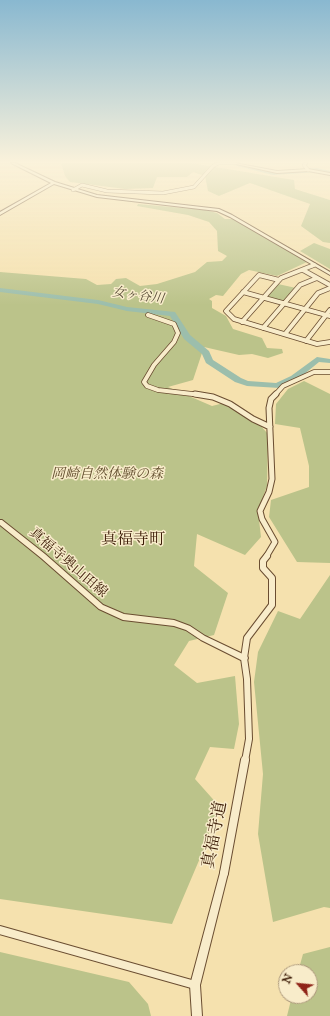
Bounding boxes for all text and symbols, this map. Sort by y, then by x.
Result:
water label: 女ヶ谷川 [111,285,165,307]
park label: 岡崎自然体験の森 [51,467,163,483]
street label: 真福寺奥山田線 [26,525,110,601]
district label: 真福寺町 [101,530,165,550]
street label: 真福寺道 [198,800,232,870]
north arrow [278,964,318,1004]
text: N [280,972,296,986]

